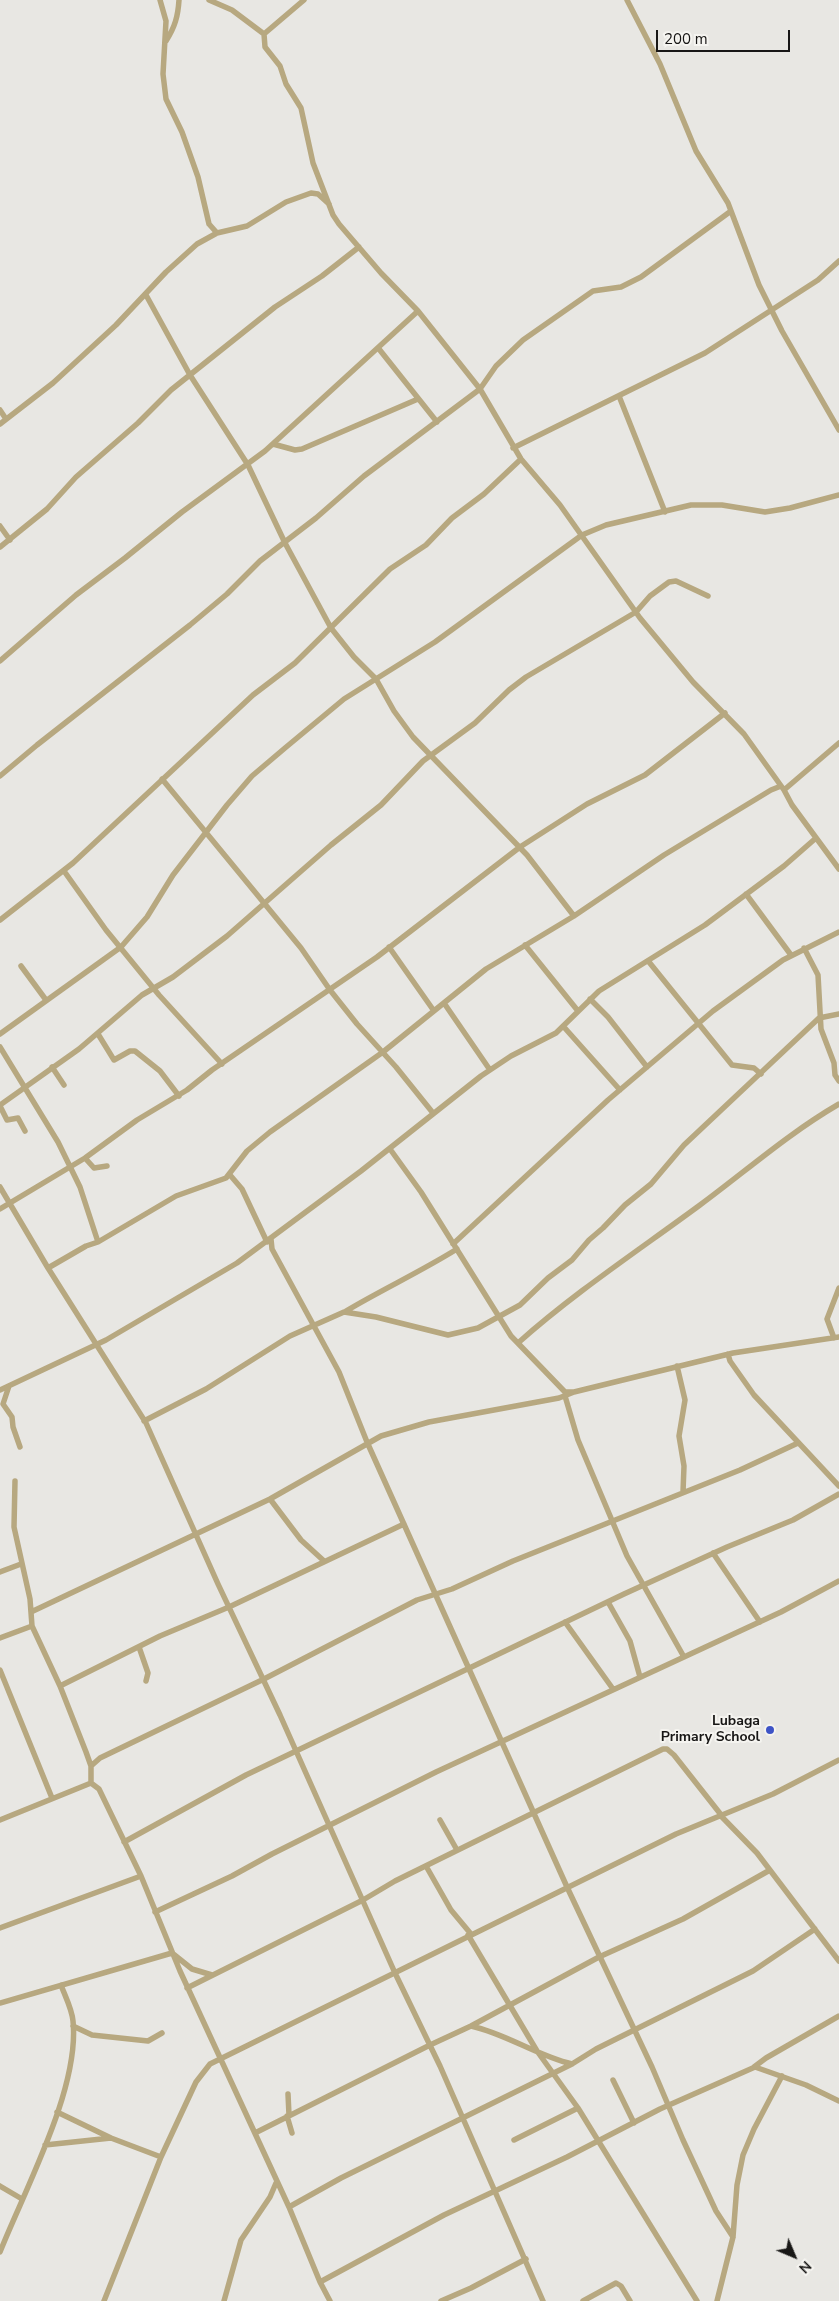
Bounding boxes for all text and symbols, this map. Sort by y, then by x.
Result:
scale bar [659,20,793,52]
text: 200 m [664,29,708,49]
place label: Lubaga Primary School [661,1714,760,1746]
marker: Lubaga Primary School [764,1724,776,1736]
north arrow [769,2231,819,2281]
text: N [795,2257,815,2277]

